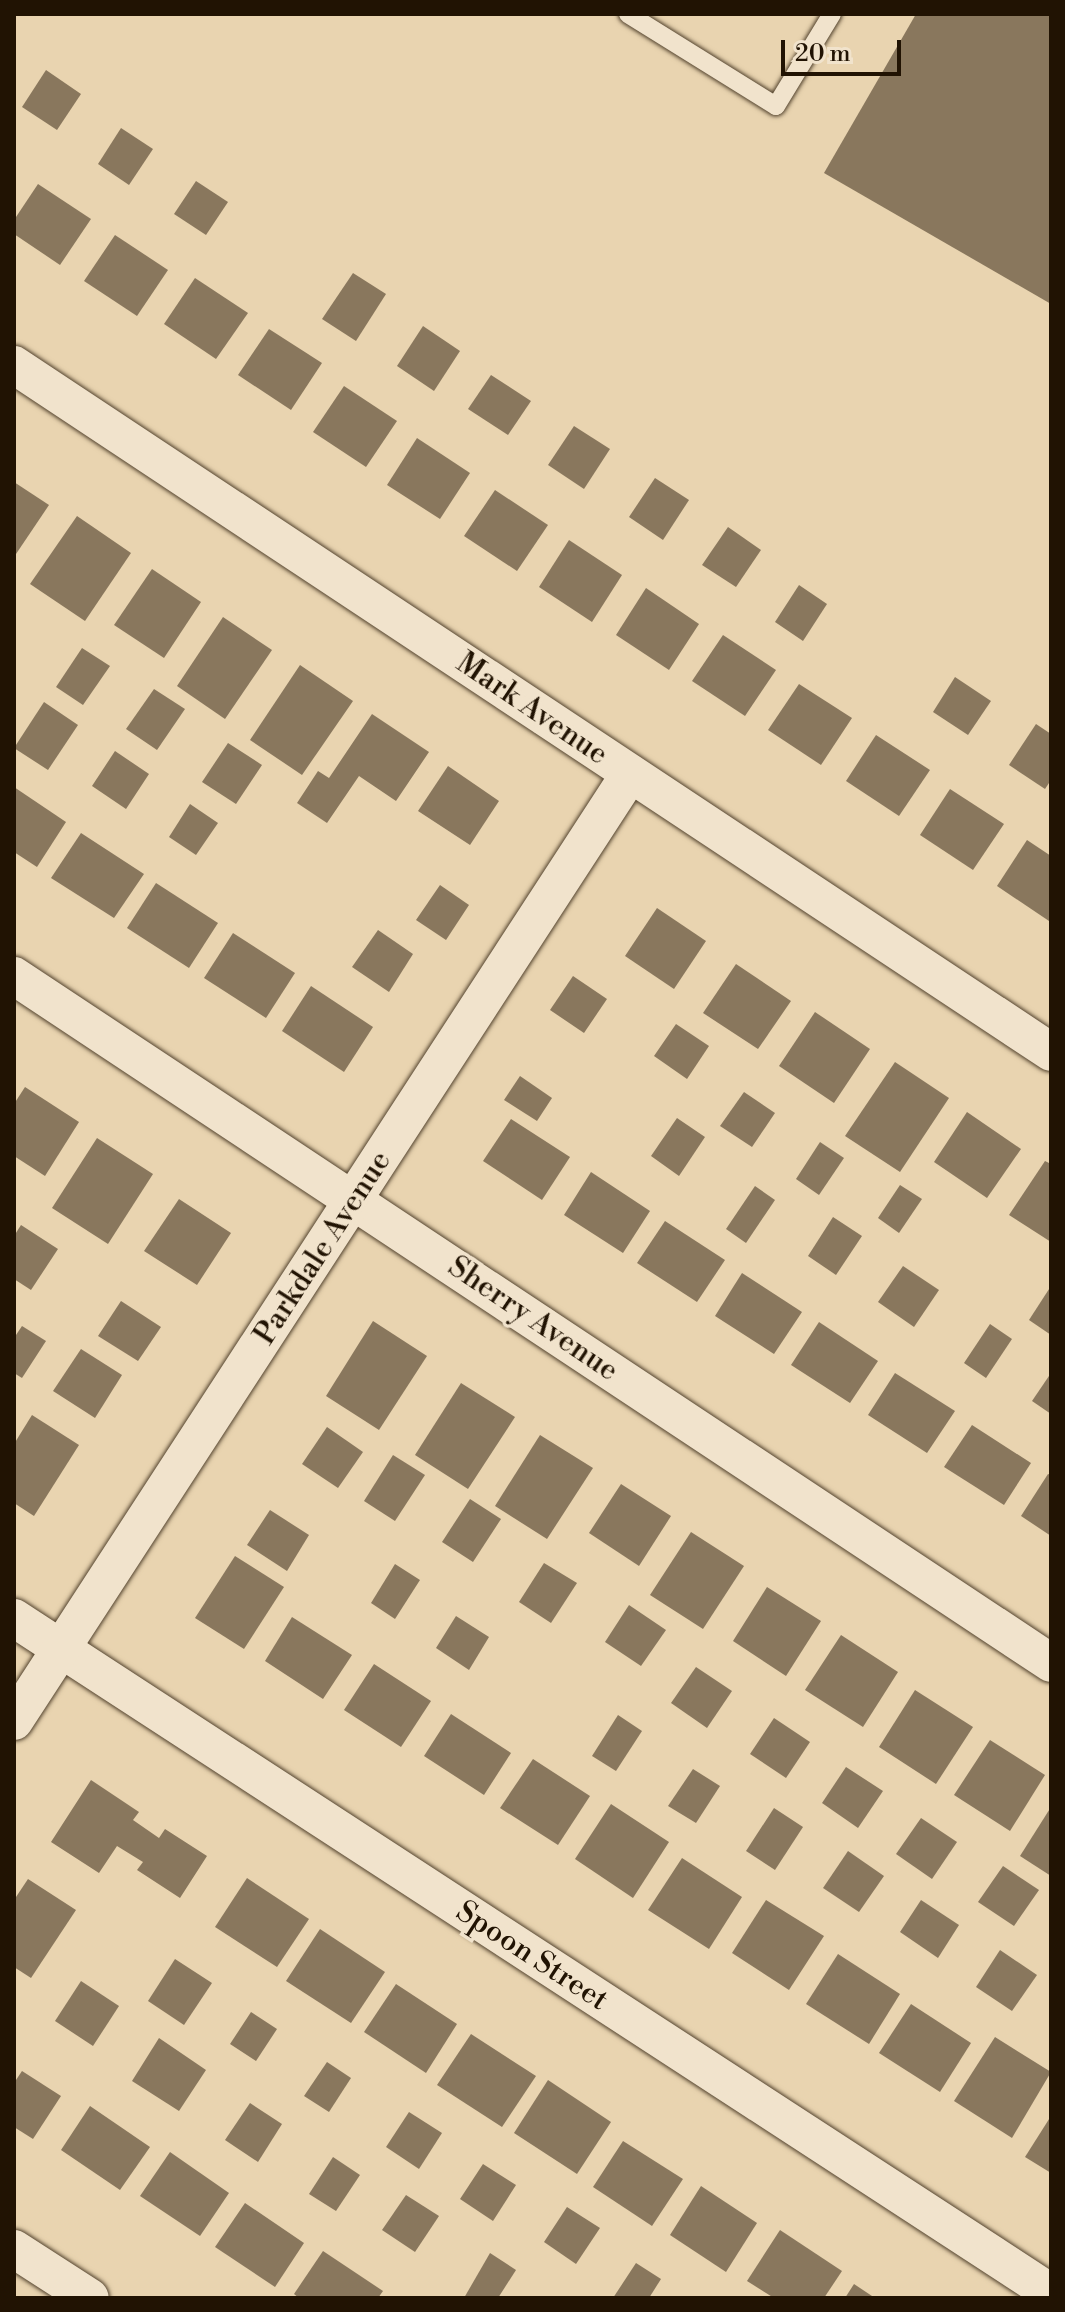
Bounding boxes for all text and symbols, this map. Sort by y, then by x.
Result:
scale bar [785,24,905,74]
text: 20 m [795,39,851,69]
street label: Mark Avenue [449,645,615,773]
street label: Parkdale Avenue [247,1144,399,1352]
street label: Sherry Avenue [441,1249,625,1389]
street label: Spoon Street [449,1894,615,2018]

